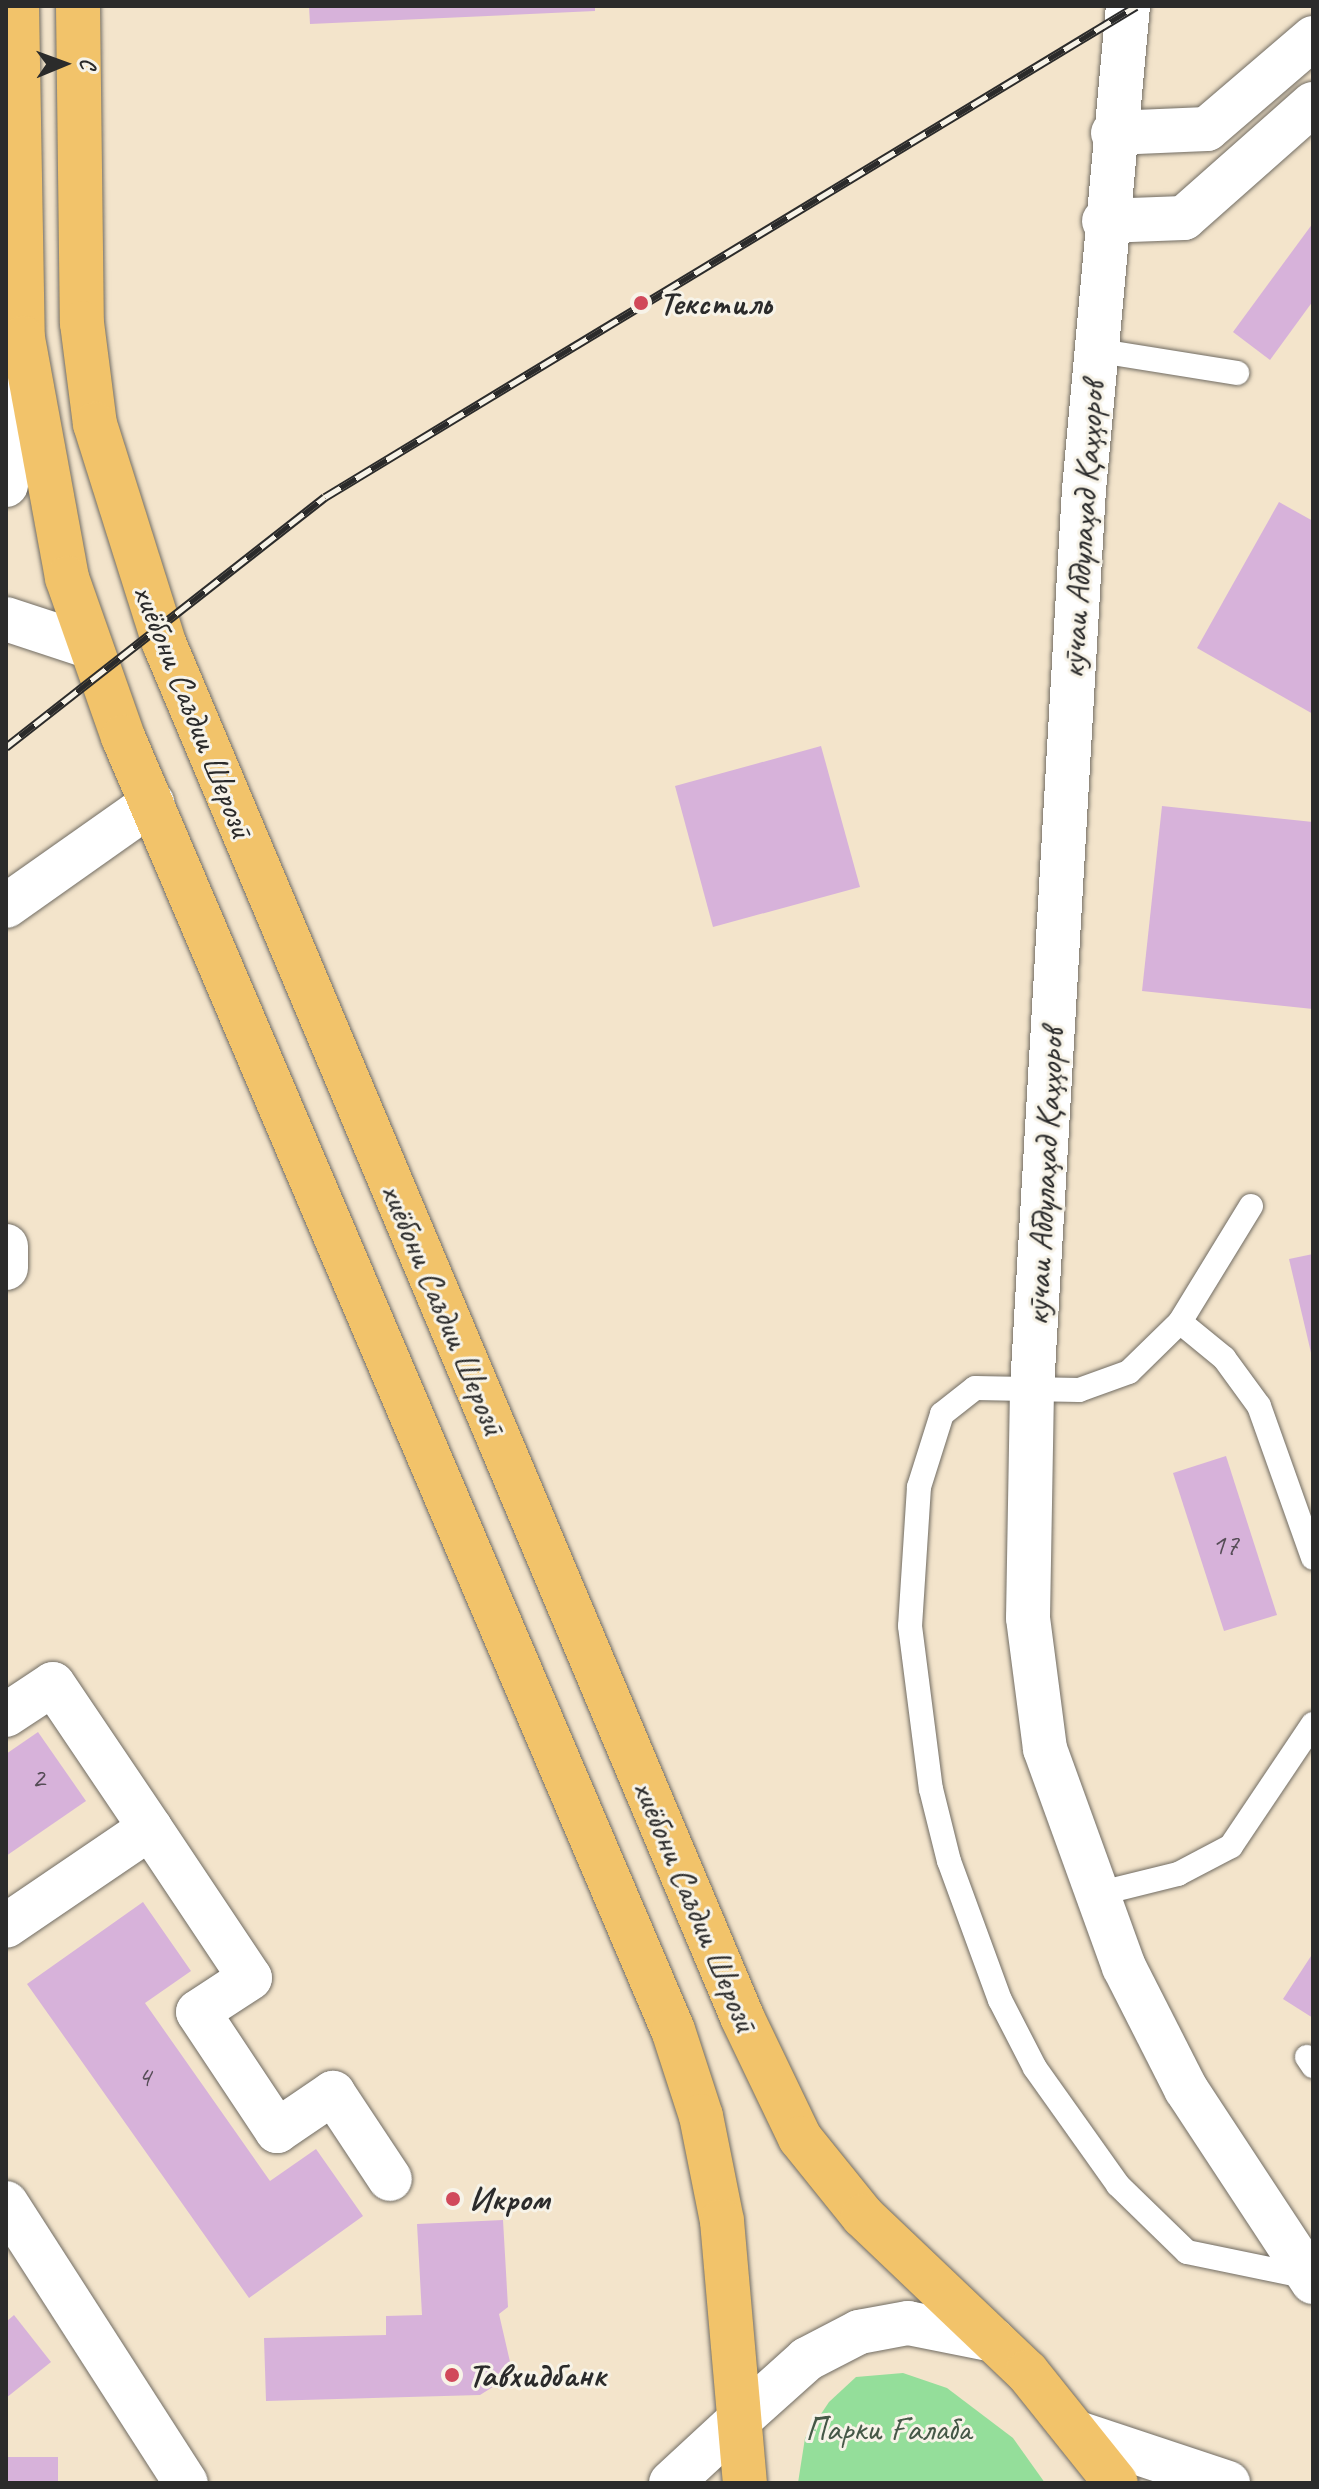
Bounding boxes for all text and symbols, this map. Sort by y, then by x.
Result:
north arrow [24,24,104,104]
text: С [74,58,102,69]
place label: Текстиль [659,283,771,323]
marker: Текстиль [630,292,652,314]
street label: кӯчаи Абдулаҳад Қаҳҳоров [1051,381,1113,679]
street label: хиёбони Саъдии Шерозӣ [124,577,264,845]
street label: кӯчаи Абдулаҳад Қаҳҳоров [1016,1028,1072,1326]
street label: хиёбони Саъдии Шерозӣ [372,1176,516,1442]
house number: 17 [1212,1526,1238,1562]
house number: 2 [31,1759,45,1795]
street label: хиёбони Саъдии Шерозӣ [624,1773,768,2039]
house number: 4 [137,2058,151,2094]
place label: Икром [469,2179,549,2219]
marker: Икром [444,2190,462,2208]
place label: Тавхидбанк [468,2355,606,2395]
marker: Тавхидбанк [443,2366,461,2384]
park label: Парки Ғалаба [805,2409,971,2449]

